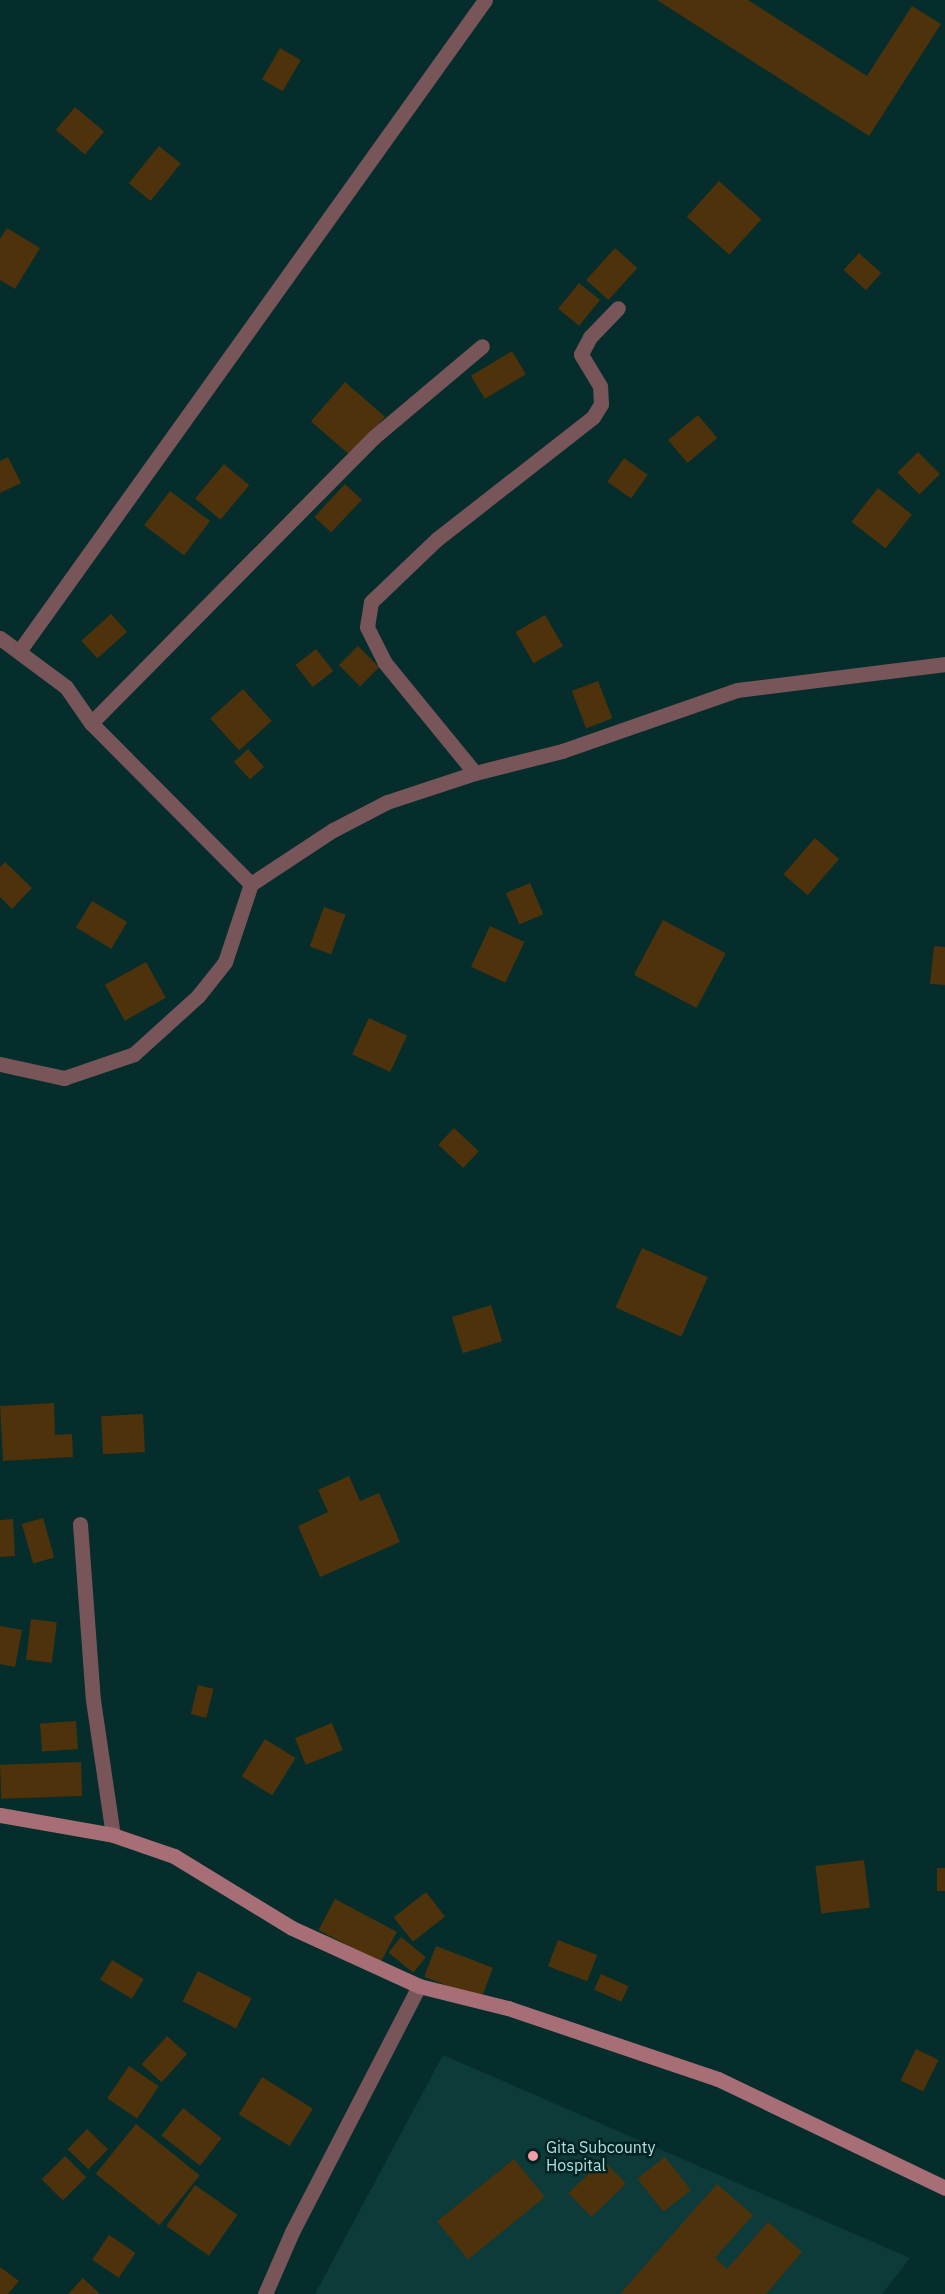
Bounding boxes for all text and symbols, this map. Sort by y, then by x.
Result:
place label: Gita Subcounty Hospital [546,2137,655,2175]
marker: Gita Subcounty Hospital [524,2147,542,2165]

